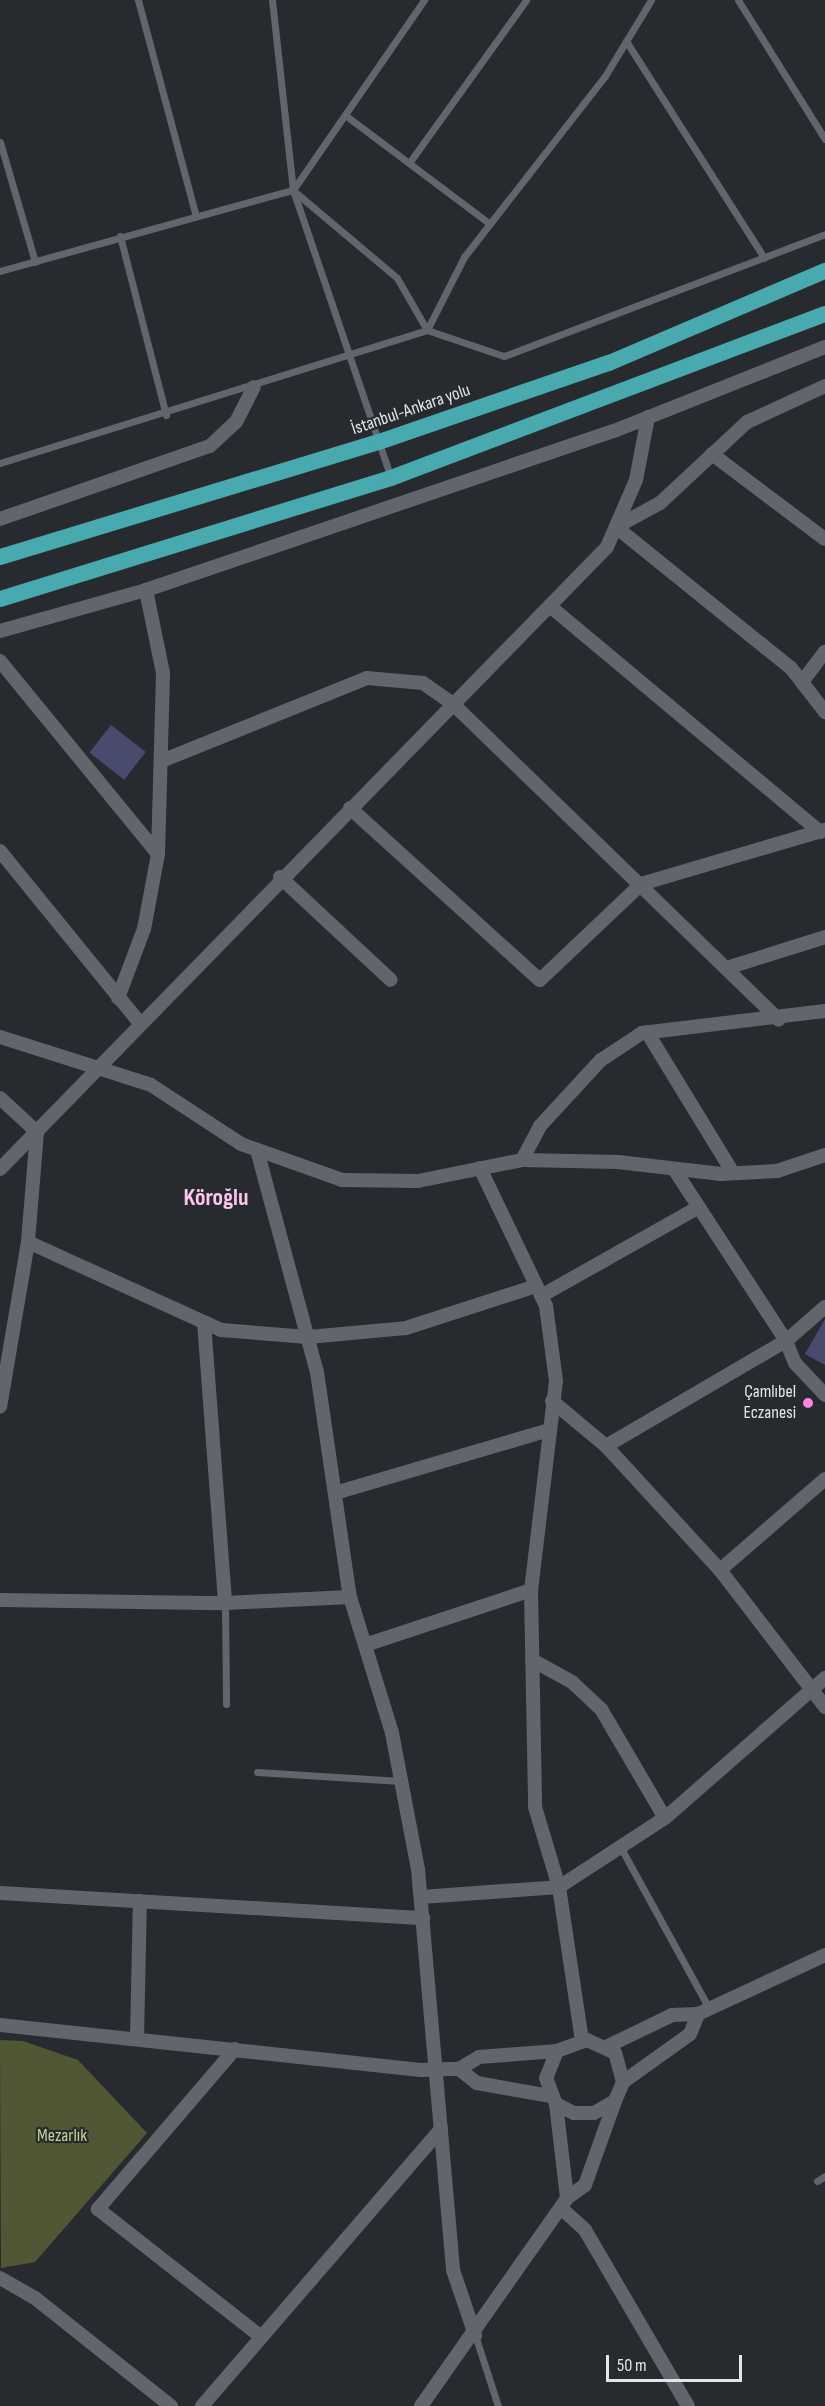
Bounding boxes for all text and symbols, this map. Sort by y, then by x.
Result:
street label: İstanbul-Ankara yolu [349,380,473,440]
district label: Köroğlu [184,1184,248,1212]
place label: Çamlıbel Eczanesi [743,1382,796,1424]
marker: Çamlıbel Eczanesi [801,1396,815,1410]
park label: Mezarlık [37,2125,87,2147]
scale bar [609,2343,746,2381]
text: 50 m [617,2355,647,2376]

